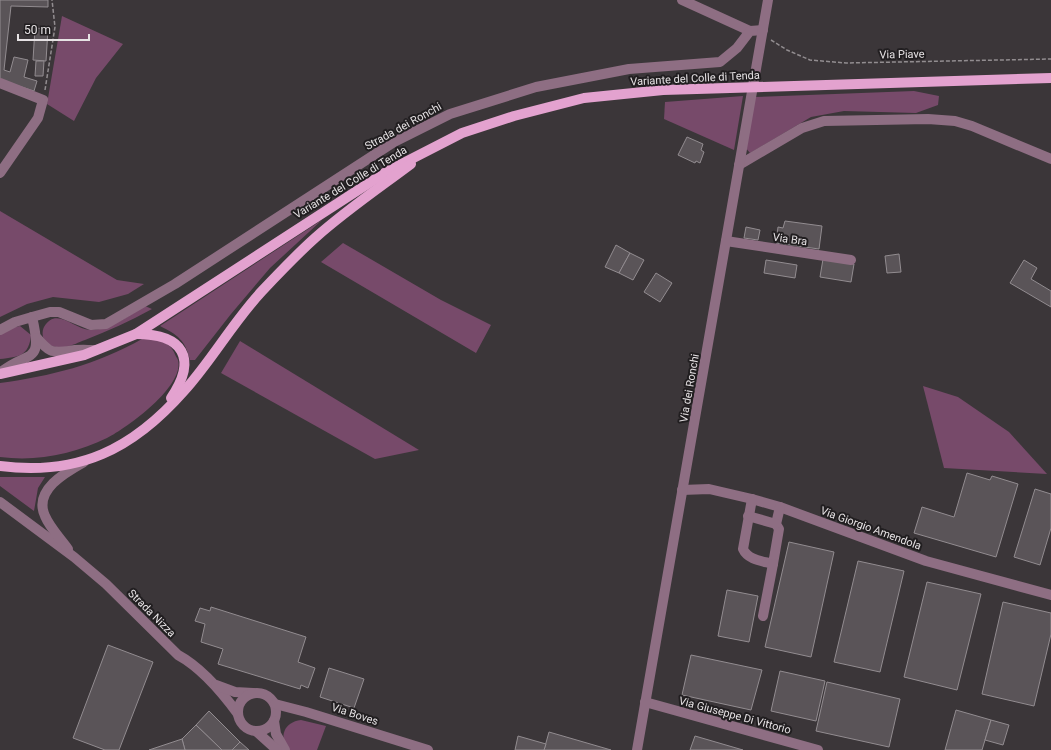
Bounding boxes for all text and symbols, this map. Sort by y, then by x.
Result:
scale bar [18,16,89,42]
text: 50 m [24,23,51,37]
street label: Via Piave [879,48,925,61]
street label: Variante del Colle di Tenda [630,69,760,88]
street label: Strada dei Ronchi [363,100,444,153]
street label: Variante del Colle di Tenda [291,143,409,221]
street label: Via Bra [772,231,808,248]
street label: Via dei Ronchi [677,353,702,423]
street label: Via Giorgio Amendola [819,504,923,553]
street label: Strada Nizza [125,587,178,640]
street label: Via Giuseppe Di Vittorio [677,694,792,737]
street label: Via Boves [330,701,380,728]

